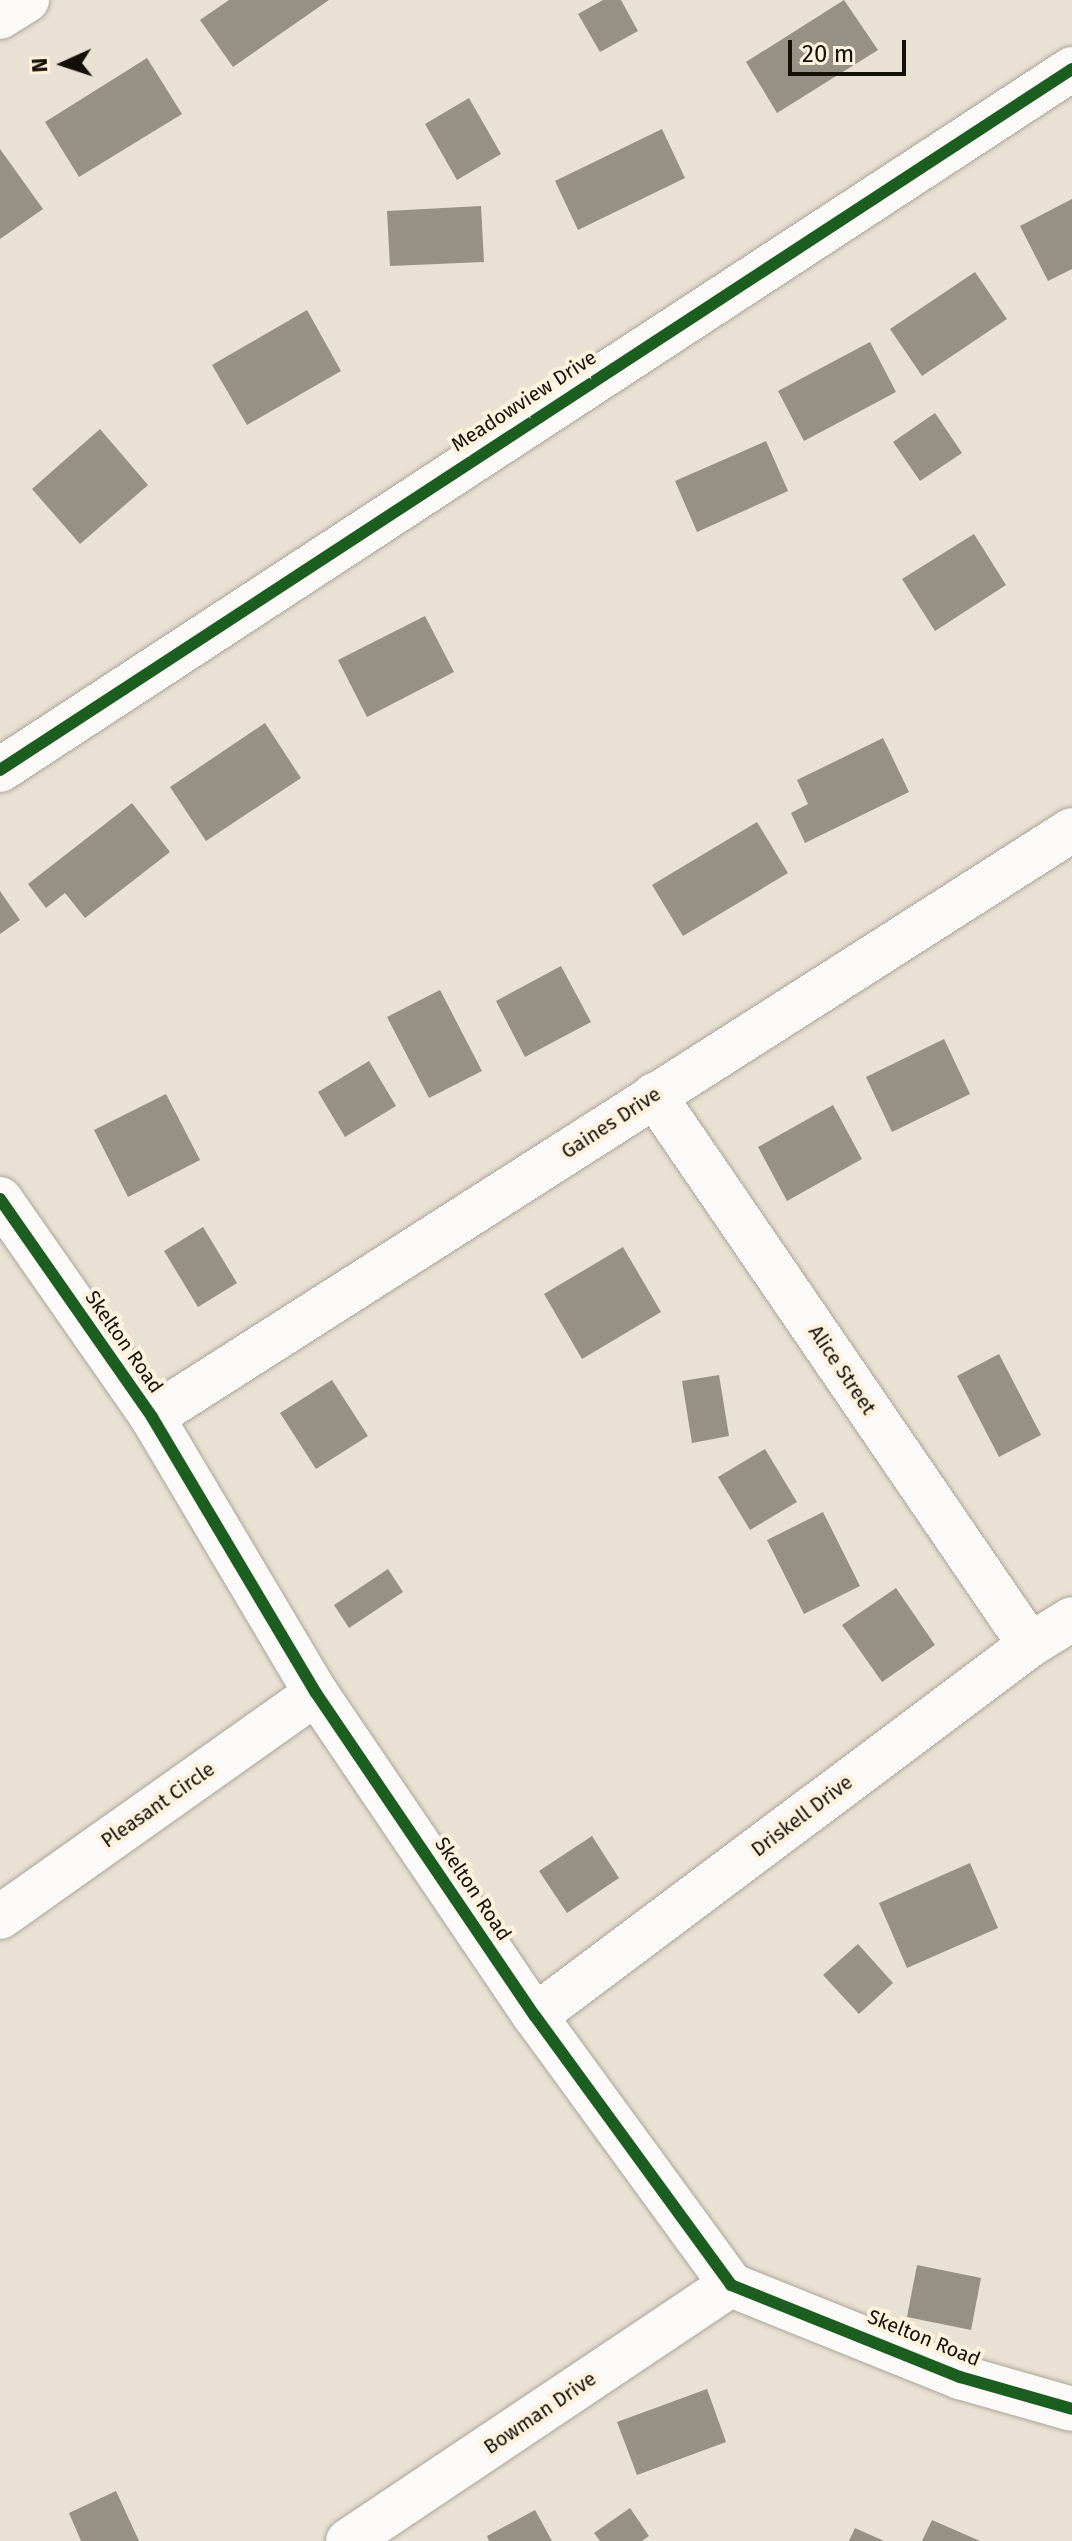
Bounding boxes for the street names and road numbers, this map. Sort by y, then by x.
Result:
street label: Meadowview Drive [447,345,601,457]
street label: Gaines Drive [557,1082,665,1164]
street label: Skelton Road [80,1286,168,1398]
street label: Alice Street [803,1321,881,1419]
street label: Pleasant Circle [97,1757,219,1853]
street label: Driskell Drive [747,1770,857,1862]
street label: Skelton Road [430,1833,516,1945]
street label: Skelton Road [864,2304,984,2372]
street label: Bowman Drive [479,2367,601,2459]

